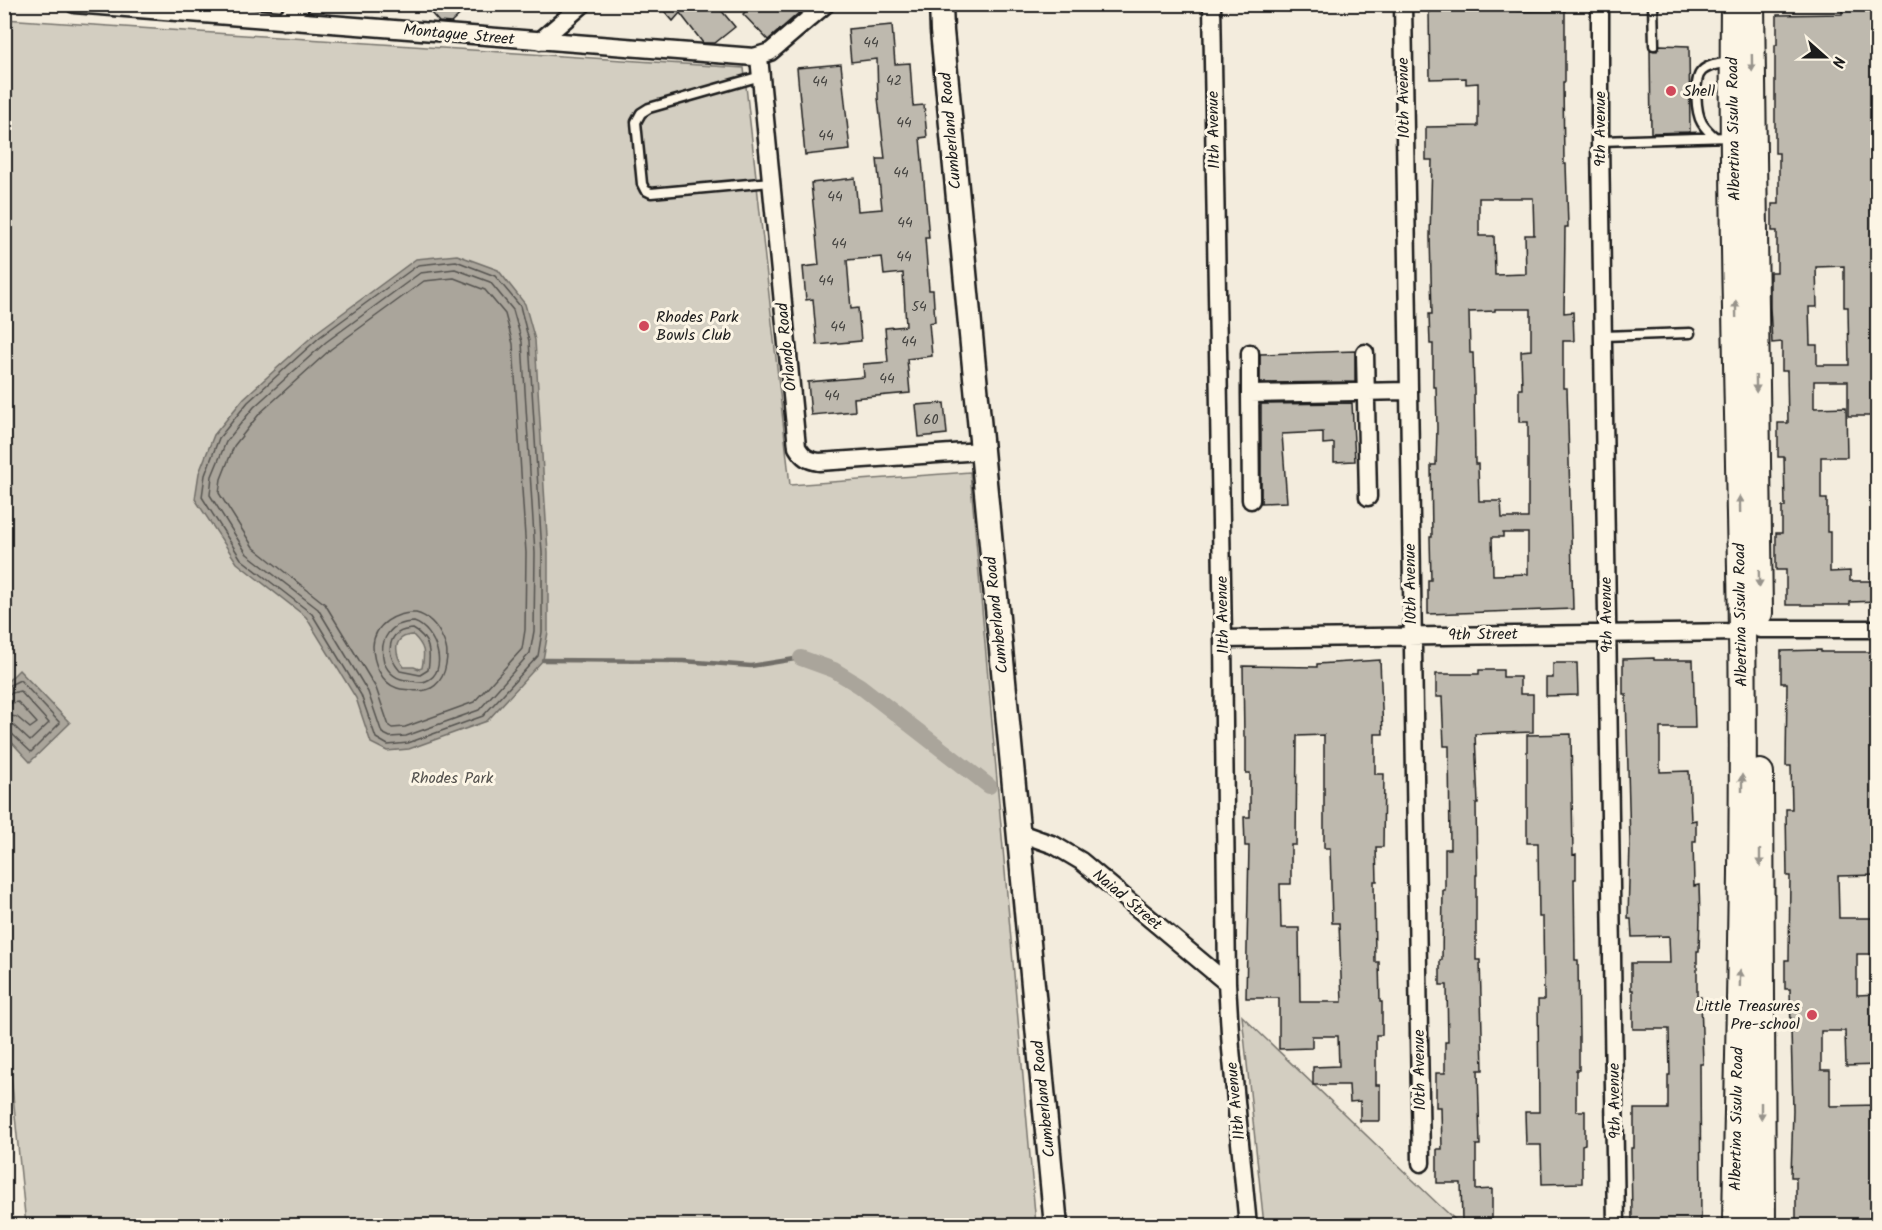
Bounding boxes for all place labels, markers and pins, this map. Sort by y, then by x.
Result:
place label: Shell [1683,79,1715,104]
marker: Shell [1664,84,1678,98]
place label: Rhodes Park Bowls Club [656,305,739,348]
marker: Rhodes Park Bowls Club [637,319,651,333]
place label: Little Treasures Pre-school [1695,994,1800,1037]
marker: Little Treasures Pre-school [1805,1008,1819,1022]

